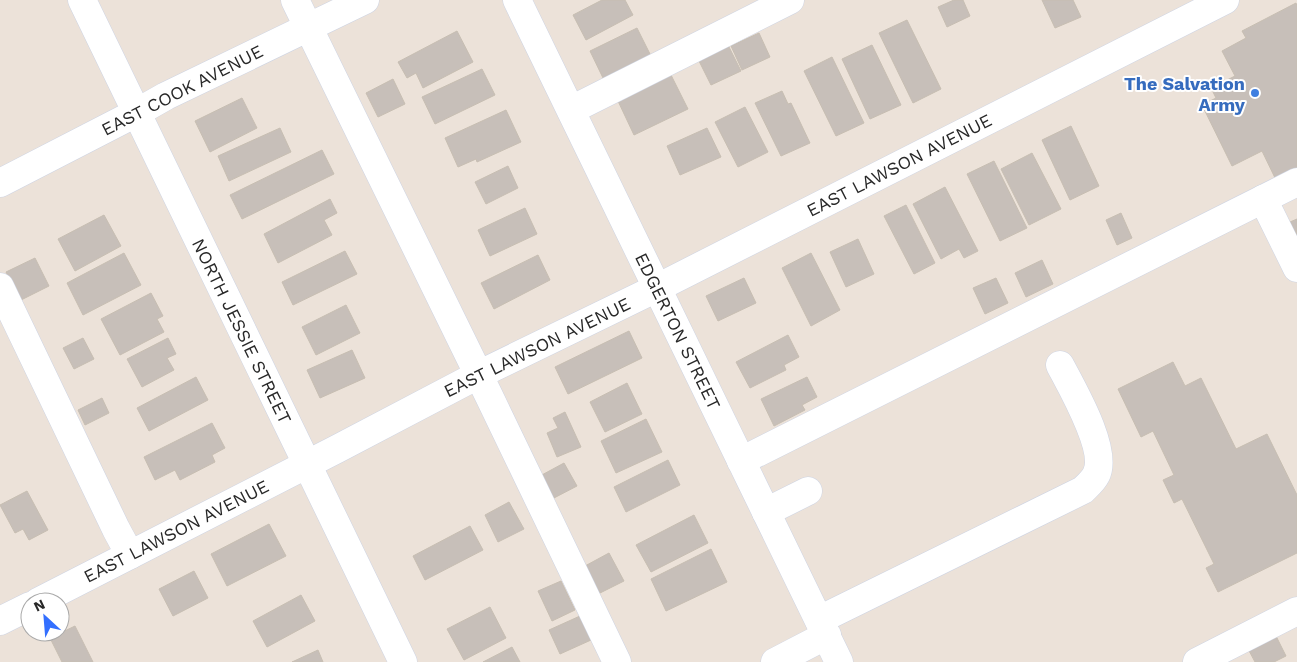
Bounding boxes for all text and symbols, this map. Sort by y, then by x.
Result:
street label: EAST COOK AVENUE [98,40,266,140]
place label: The Salvation Army [1124,73,1246,115]
marker: The Salvation Army [1249,87,1261,99]
street label: EAST LAWSON AVENUE [803,109,995,221]
street label: NORTH JESSIE STREET [188,235,296,427]
street label: EDGERTON STREET [631,249,725,413]
street label: EAST LAWSON AVENUE [440,293,634,401]
street label: EAST LAWSON AVENUE [80,475,272,587]
north arrow [20,592,70,642]
text: N [31,596,47,615]

